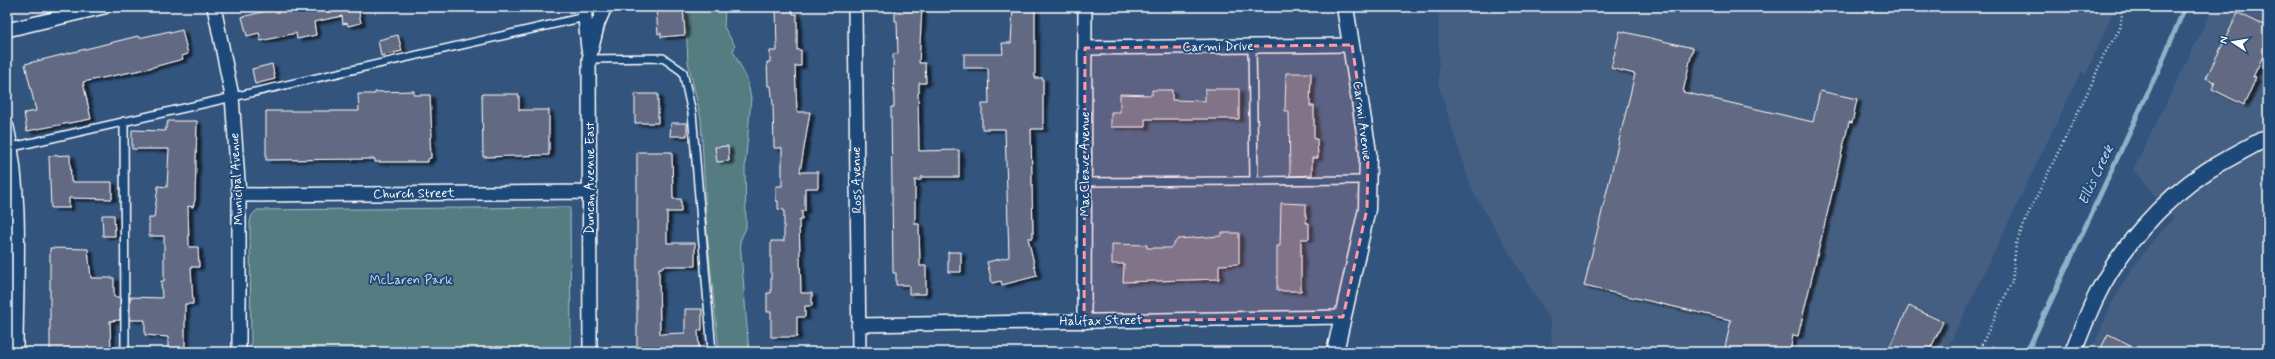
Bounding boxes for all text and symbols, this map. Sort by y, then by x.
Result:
north arrow [2213,22,2253,62]
text: N [2217,35,2232,45]
street label: Carmi Drive [1182,38,1254,56]
street label: Carmi Avenue [1349,80,1375,162]
street label: MacCleave Avenue [1077,111,1094,217]
street label: Duncan Avenue East [582,122,599,234]
street label: Municipal Avenue [226,132,248,226]
water label: Ellis Creek [2074,141,2118,208]
street label: Ross Avenue [848,146,866,214]
street label: Church Street [373,185,455,203]
park label: McLaren Park [369,272,453,289]
street label: Halifax Street [1059,312,1143,330]

